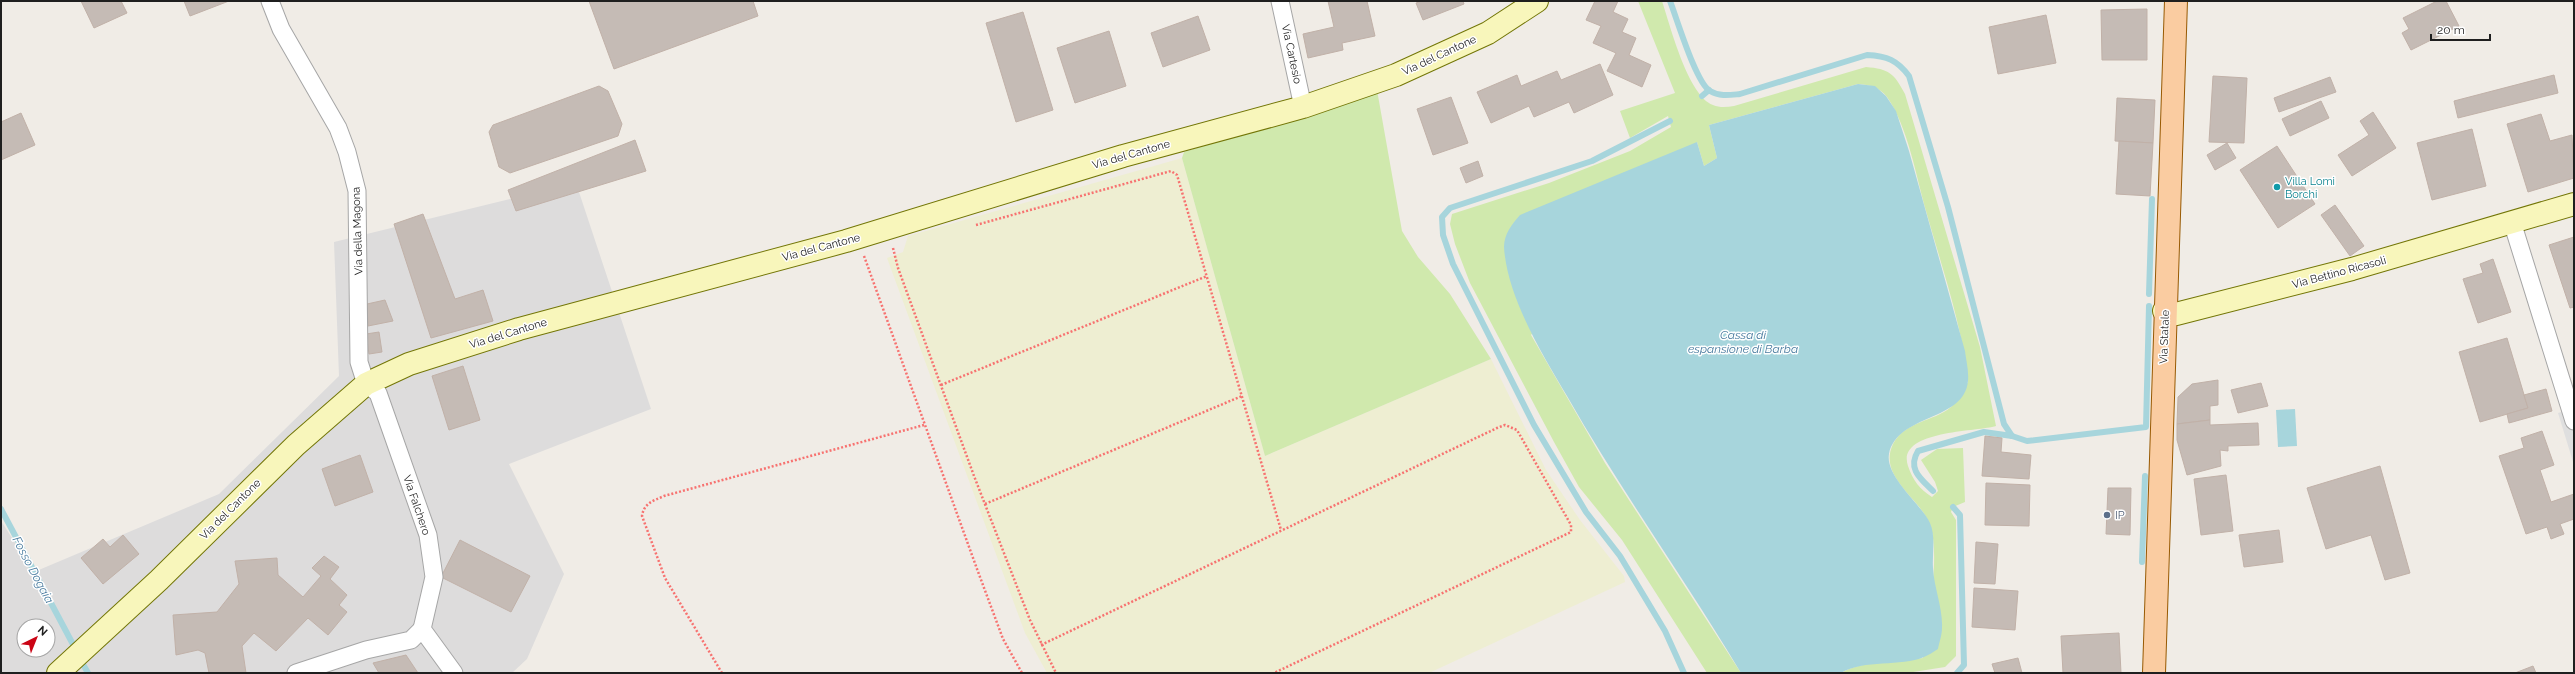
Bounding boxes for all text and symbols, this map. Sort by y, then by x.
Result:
scale bar [2431,16,2490,42]
street label: Via Cartesio [1279,23,1304,85]
text: 20 m [2437,23,2465,37]
street label: Via del Cantone [1400,32,1479,78]
street label: Via del Cantone [1091,137,1172,172]
place label: Villa Lomi Borchi [2285,175,2335,201]
marker: Villa Lomi Borchi [2272,182,2282,192]
street label: Via della Magona [349,187,366,275]
street label: Via del Cantone [781,231,862,264]
street label: Via Bettino Ricasoli [2291,254,2388,291]
street label: Via Statale [2157,309,2172,364]
street label: Via del Cantone [468,315,549,351]
water label: Cassa di espansione di Barba [1688,328,1798,356]
street label: Via Falchero [400,473,433,537]
street label: Via del Cantone [197,476,264,542]
place label: IP [2115,509,2125,522]
marker: IP [2102,510,2112,520]
water label: Fosso Dogaia [10,534,56,606]
north arrow [16,618,56,658]
text: N [35,623,50,639]

